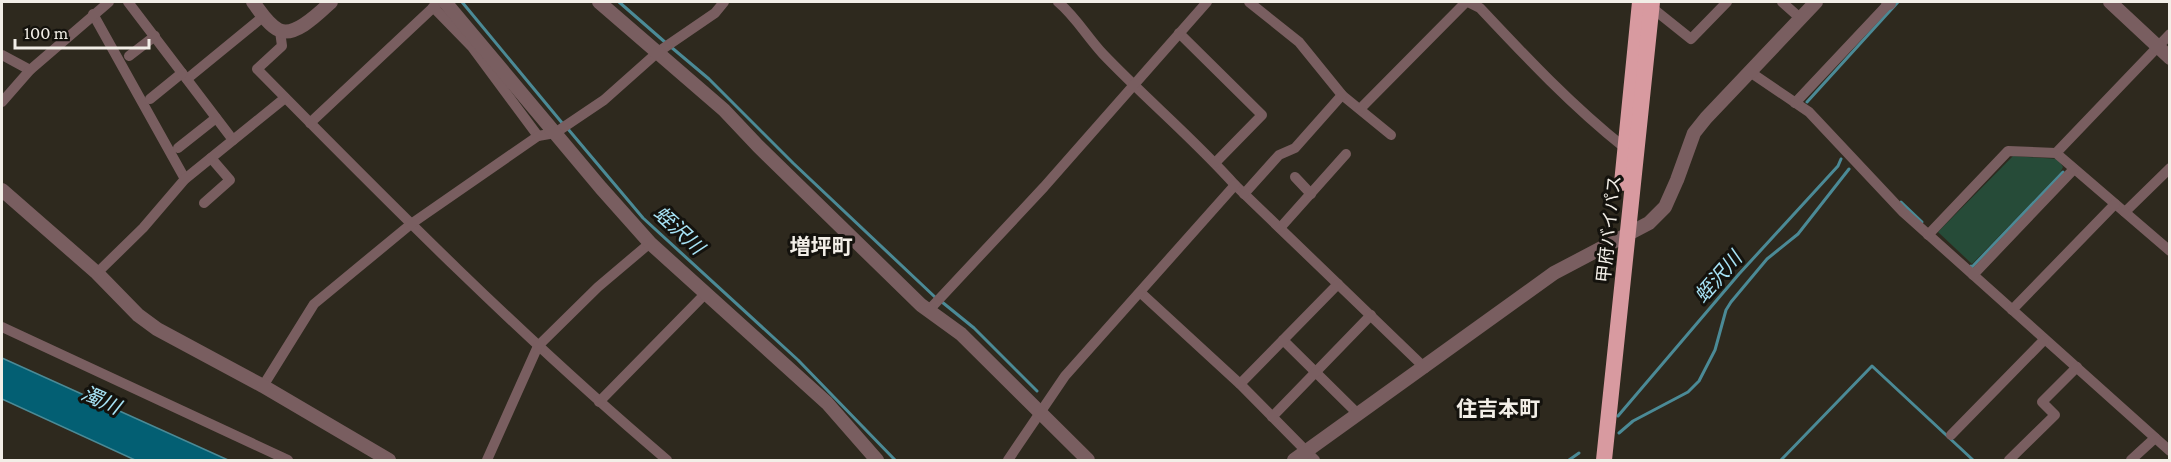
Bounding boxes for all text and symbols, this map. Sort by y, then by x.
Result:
scale bar [15,12,148,50]
text: 100 m [24,23,69,43]
street label: 甲府バイパス [1593,174,1625,284]
water label: 蛭沢川 [650,201,710,260]
district label: 増坪町 [790,235,853,259]
water label: 蛭沢川 [1690,246,1747,307]
water label: 濁川 [78,382,126,419]
district label: 住吉本町 [1456,397,1540,421]

